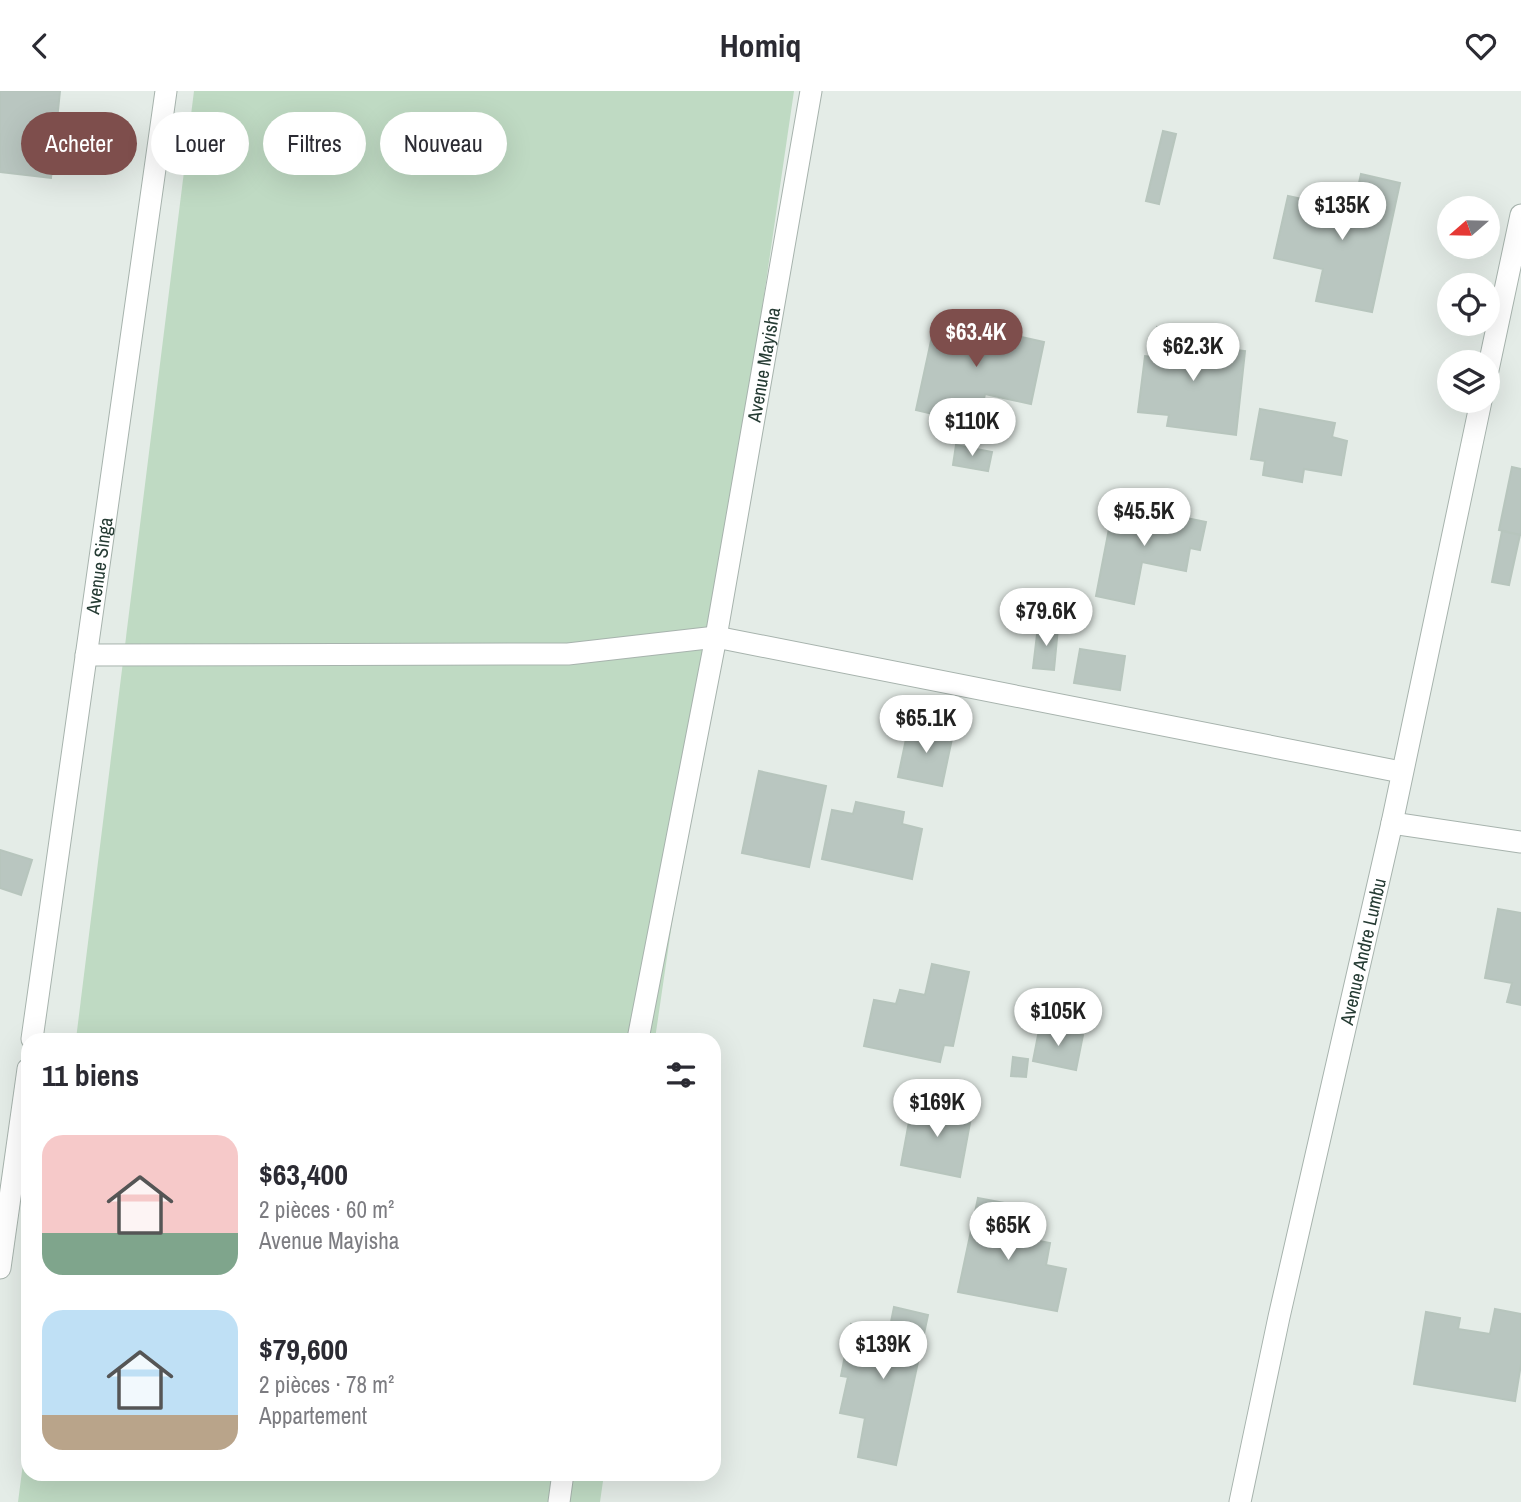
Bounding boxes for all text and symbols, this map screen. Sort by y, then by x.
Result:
text: Homiq [720,24,801,67]
icon: back [21,27,59,65]
icon: heart [1462,27,1500,65]
chip: Acheter [21,112,137,175]
chip: Louer [151,112,249,175]
chip: Filtres [263,112,366,175]
chip: Nouveau [380,112,507,175]
pin: $135K [1293,183,1391,242]
text: $135K [1314,189,1370,220]
north arrow [1437,196,1500,259]
map controls [1437,196,1500,413]
button: locate [1437,273,1500,336]
street label: Avenue Mayisha [740,305,786,425]
pin: $63.4K [919,309,1033,369]
text: $63.4K [946,316,1006,347]
pin: $62.3K [1136,323,1250,383]
text: $62.3K [1163,330,1223,361]
button: layers [1437,350,1500,413]
pin: $110K [923,399,1021,458]
text: $110K [945,405,999,436]
pin: $45.5K [1087,489,1201,548]
text: $45.5K [1114,495,1174,526]
street label: Avenue Singa [79,515,119,617]
pin: $79.6K [989,589,1103,648]
text: $79.6K [1016,595,1076,626]
pin: $65.1K [869,695,983,755]
text: $65.1K [896,702,956,733]
street label: Avenue Andre Lumbu [1333,876,1392,1028]
pin: $105K [1009,989,1107,1048]
text: $105K [1030,995,1086,1026]
text: 11 biens [42,1055,139,1095]
icon: filters [662,1056,700,1094]
pin: $169K [888,1079,986,1139]
text: $169K [909,1086,965,1117]
text: $63,400 [259,1154,348,1194]
icon: home [98,1163,182,1247]
text: 2 pièces · 60 m² [259,1194,394,1225]
pin: $65K [967,1203,1049,1262]
text: $65K [985,1209,1031,1240]
text: Avenue Mayisha [259,1225,399,1256]
pin: $139K [834,1321,932,1381]
text: $139K [855,1328,911,1359]
text: $79,600 [259,1329,348,1369]
icon: home [98,1338,182,1422]
text: 2 pièces · 78 m² [259,1369,394,1400]
text: Appartement [259,1400,367,1431]

